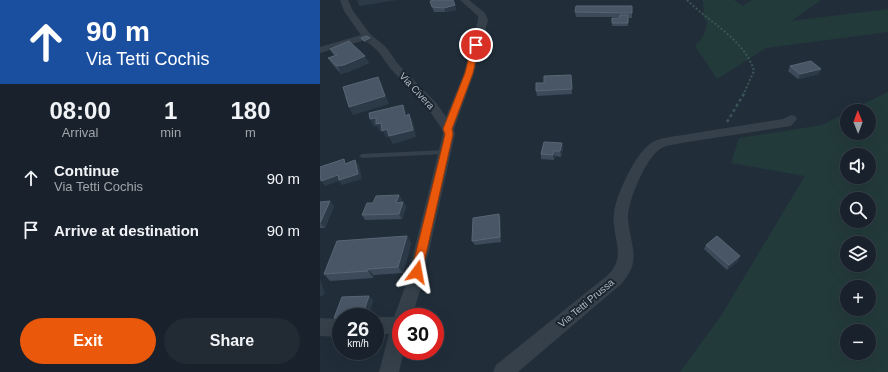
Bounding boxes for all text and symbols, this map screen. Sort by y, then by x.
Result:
icon: ahead [20,16,72,68]
text: 90 m [86,16,150,47]
pin [459,28,493,62]
icon: arrive [465,34,487,56]
text: Via Tetti Cochis [86,49,209,69]
street label: Via Civera [397,70,437,112]
text: 08:00 [49,97,111,124]
text: 1 [164,97,177,124]
text: 180 [231,97,271,124]
north arrow [840,104,876,140]
map controls [840,104,876,360]
text: Arrival [62,125,99,140]
text: min [160,125,181,140]
text: m [245,125,256,140]
button: sound [840,148,876,184]
text: Continue [54,162,119,179]
icon: ahead [20,167,42,189]
text: 90 m [267,170,300,187]
text: Via Tetti Cochis [54,179,143,194]
button: search [840,192,876,228]
icon: arrive [20,219,42,241]
text: Arrive at destination [54,222,199,239]
text: 90 m [267,222,300,239]
button: layers [840,236,876,272]
position arrow [396,251,438,293]
street label: Via Tetti Prussa [556,276,616,329]
button: + [840,280,876,316]
speed limit sign: 30 [392,308,444,360]
button: Exit [20,318,156,364]
button: Share [164,318,300,364]
text: 26 [347,318,369,340]
button: − [840,324,876,360]
text: km/h [347,338,369,349]

